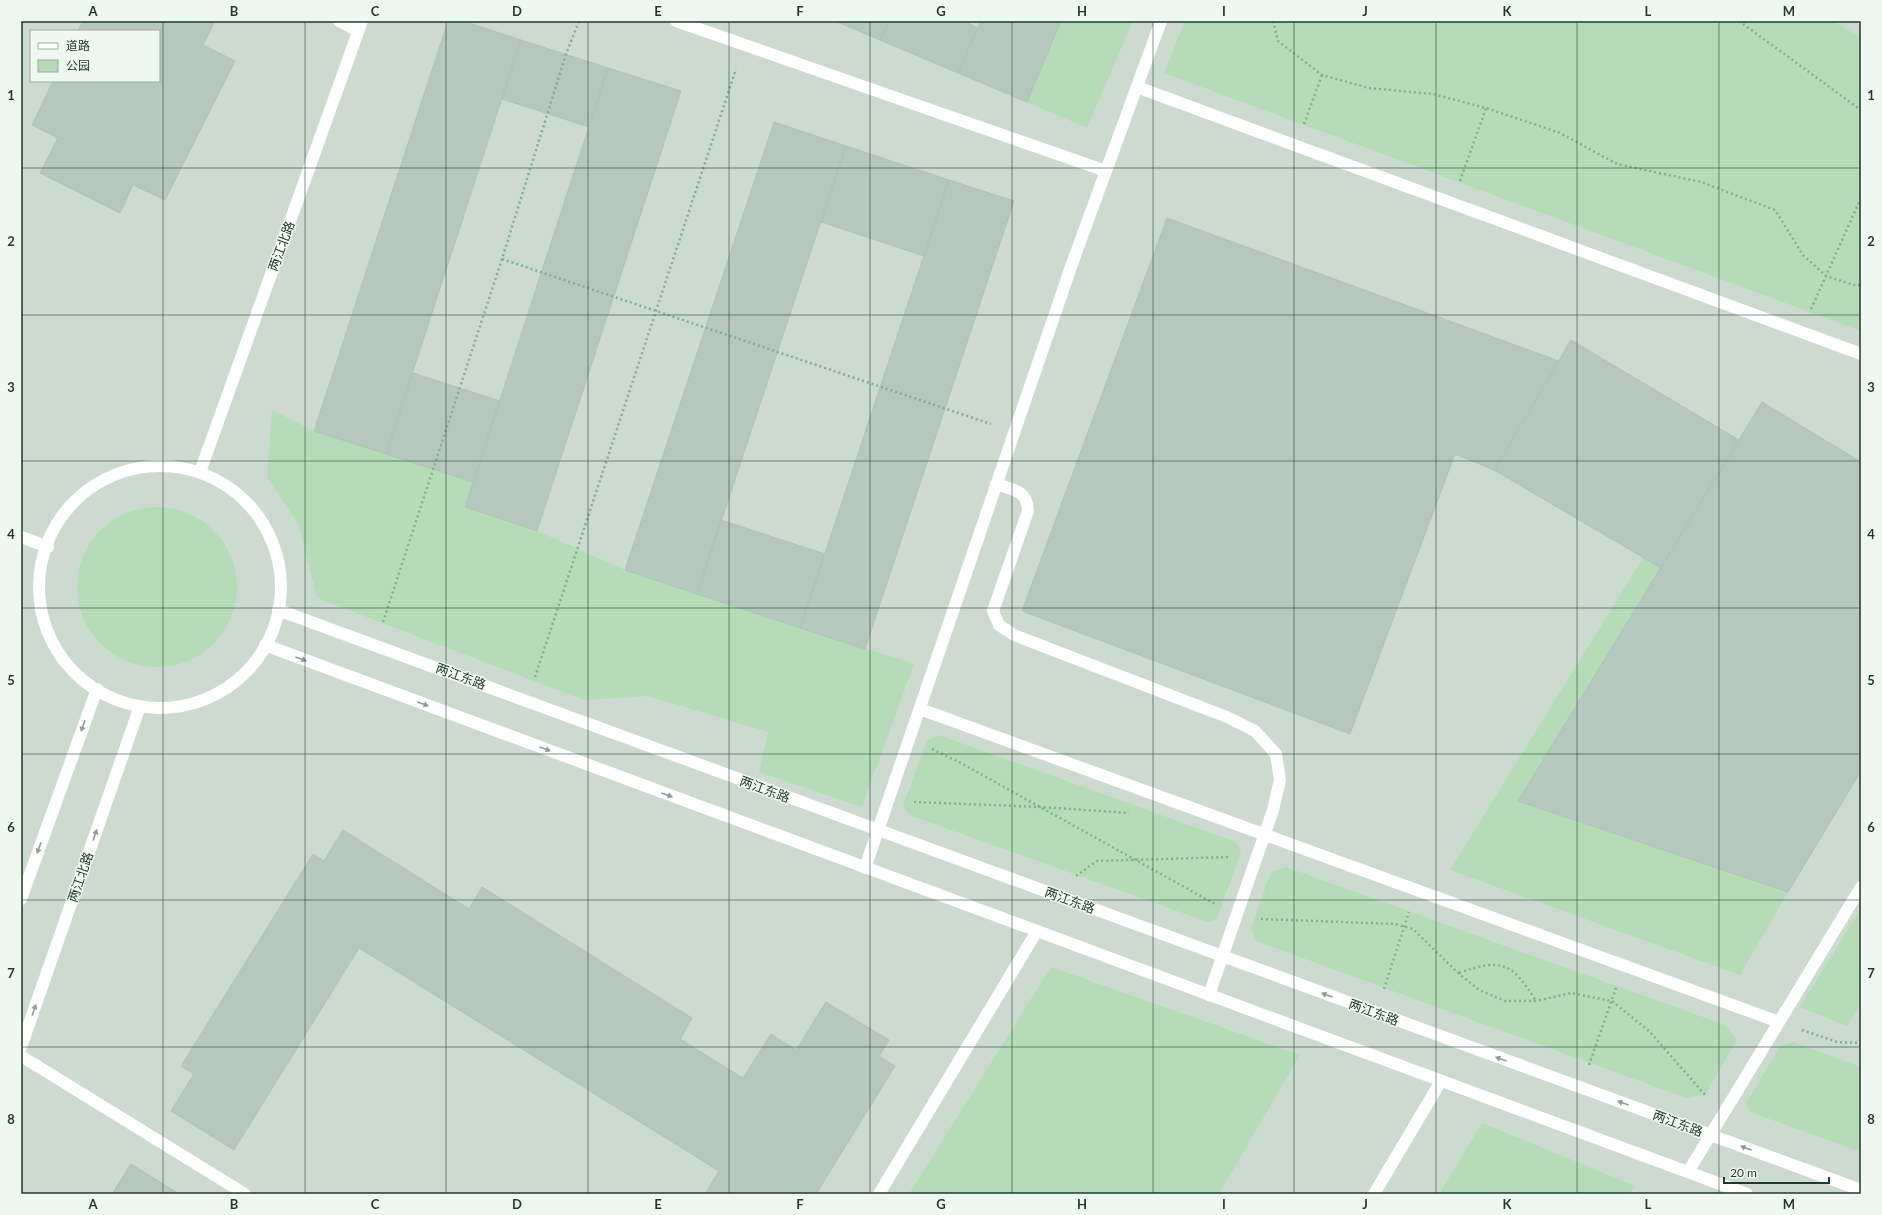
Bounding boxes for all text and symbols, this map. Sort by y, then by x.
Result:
text: A [87,3,98,19]
text: B [230,3,239,19]
text: C [371,3,380,19]
text: D [512,3,522,19]
text: E [654,3,662,19]
text: F [796,3,804,19]
text: G [936,3,946,19]
text: H [1077,3,1087,19]
text: I [1222,3,1226,19]
text: J [1362,3,1368,19]
text: K [1503,3,1513,19]
text: L [1645,3,1652,19]
text: M [1783,3,1795,19]
legend [30,30,160,82]
text: 道路 [66,38,90,53]
text: 公园 [66,58,90,73]
text: 1 [7,87,15,103]
text: 1 [1867,87,1875,103]
street label: 两江北路 [265,219,297,273]
text: 2 [7,233,15,249]
text: 2 [1867,233,1875,249]
text: 3 [7,379,15,395]
text: 3 [1867,379,1875,395]
text: 4 [7,526,15,542]
text: 4 [1867,526,1875,542]
one-way arrow [296,656,308,662]
street label: 两江东路 [434,660,488,692]
text: 5 [7,672,15,688]
text: 5 [1867,672,1875,688]
one-way arrow [418,702,430,708]
one-way arrow [80,720,86,732]
one-way arrow [540,747,552,753]
street label: 两江东路 [738,773,792,805]
one-way arrow [662,792,674,798]
text: 6 [7,819,15,835]
text: 6 [1867,819,1875,835]
one-way arrow [92,828,98,840]
one-way arrow [36,843,42,855]
street label: 两江北路 [64,850,96,904]
street label: 两江东路 [1043,884,1097,916]
text: 7 [7,965,15,981]
text: 7 [1867,965,1875,981]
one-way arrow [1320,991,1332,997]
street label: 两江东路 [1347,996,1401,1028]
one-way arrow [31,1004,37,1016]
one-way arrow [1495,1055,1507,1061]
one-way arrow [1617,1100,1629,1106]
street label: 两江东路 [1651,1107,1705,1139]
text: 8 [7,1111,15,1127]
text: 8 [1867,1111,1875,1127]
one-way arrow [1739,1145,1751,1151]
scale bar [1724,1159,1829,1185]
text: 20 m [1730,1165,1757,1180]
text: A [87,1196,98,1212]
text: B [230,1196,239,1212]
text: C [371,1196,380,1212]
text: D [512,1196,522,1212]
text: E [654,1196,662,1212]
text: F [796,1196,804,1212]
text: G [936,1196,946,1212]
text: H [1077,1196,1087,1212]
text: I [1222,1196,1226,1212]
text: J [1362,1196,1368,1212]
text: K [1503,1196,1513,1212]
text: L [1645,1196,1652,1212]
text: M [1783,1196,1795,1212]

